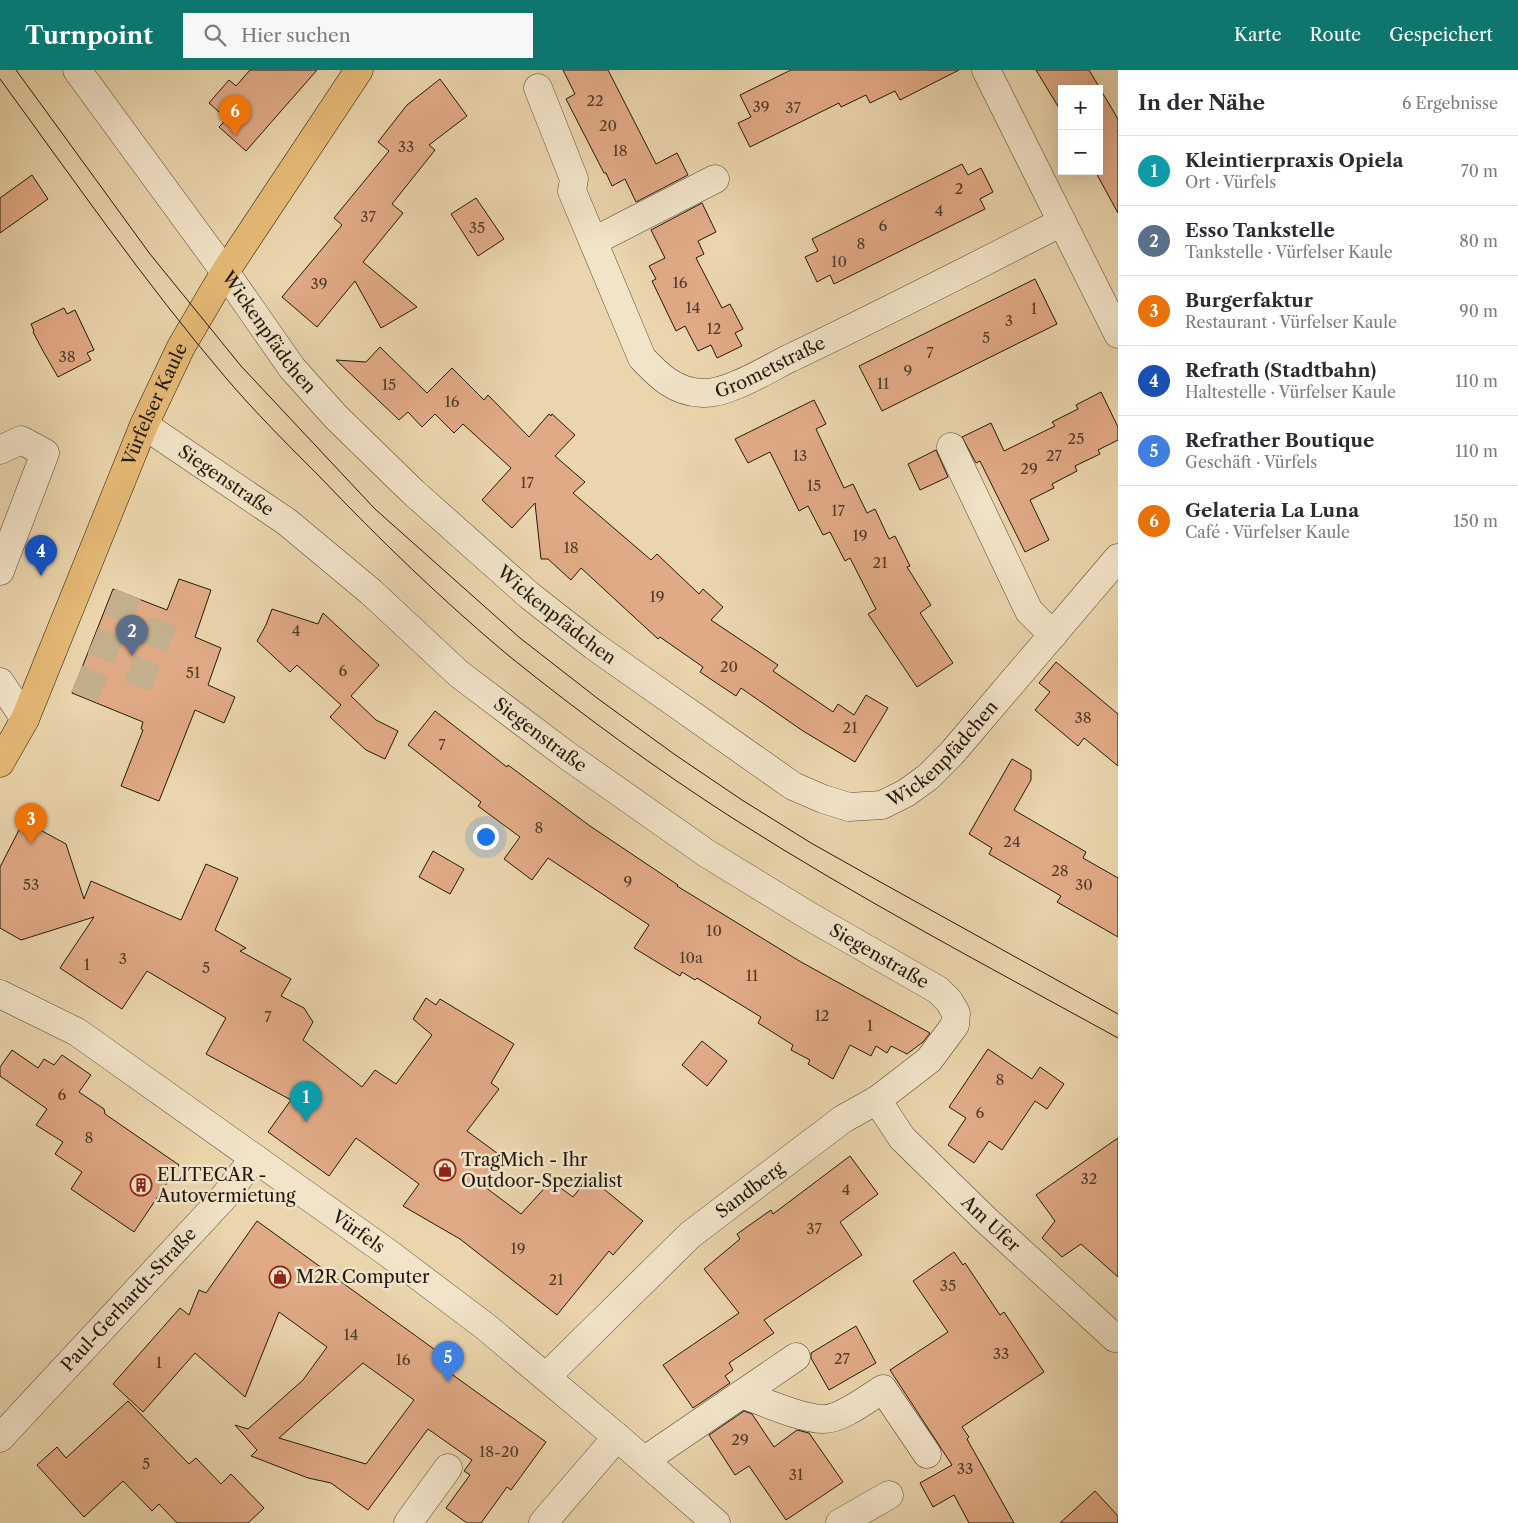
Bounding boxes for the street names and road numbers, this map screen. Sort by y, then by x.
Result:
street label: Wickenpfädchen [216,266,321,398]
street label: Grometstraße [712,332,829,403]
street label: Vürfelser Kaule [117,340,192,470]
street label: Siegenstraße [174,440,278,521]
street label: Wickenpfädchen [492,560,620,669]
street label: Siegenstraße [489,693,591,777]
street label: Wickenpfädchen [883,696,1003,812]
street label: Siegenstraße [825,919,933,993]
street label: Sandberg [711,1157,789,1223]
street label: Am Ufer [956,1190,1025,1257]
street label: Vürfels [327,1205,389,1258]
street label: Paul-Gerhardt-Straße [56,1223,201,1376]

